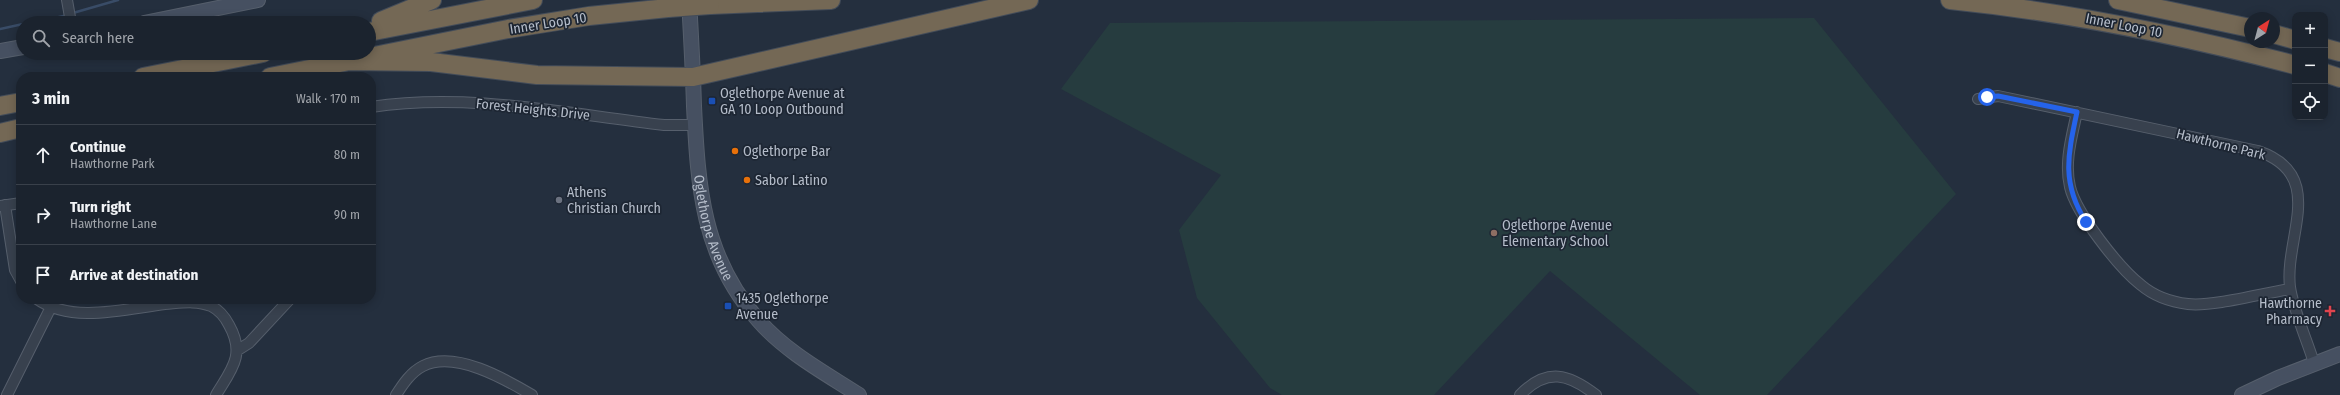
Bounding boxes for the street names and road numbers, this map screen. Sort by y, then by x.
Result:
street label: Inner Loop 10 [508,9,588,38]
street label: Inner Loop 10 [2084,10,2164,41]
street label: Forest Heights Drive [475,95,591,124]
street label: Hawthorne Park [2175,125,2268,164]
street label: Oglethorpe Avenue [690,174,737,284]

